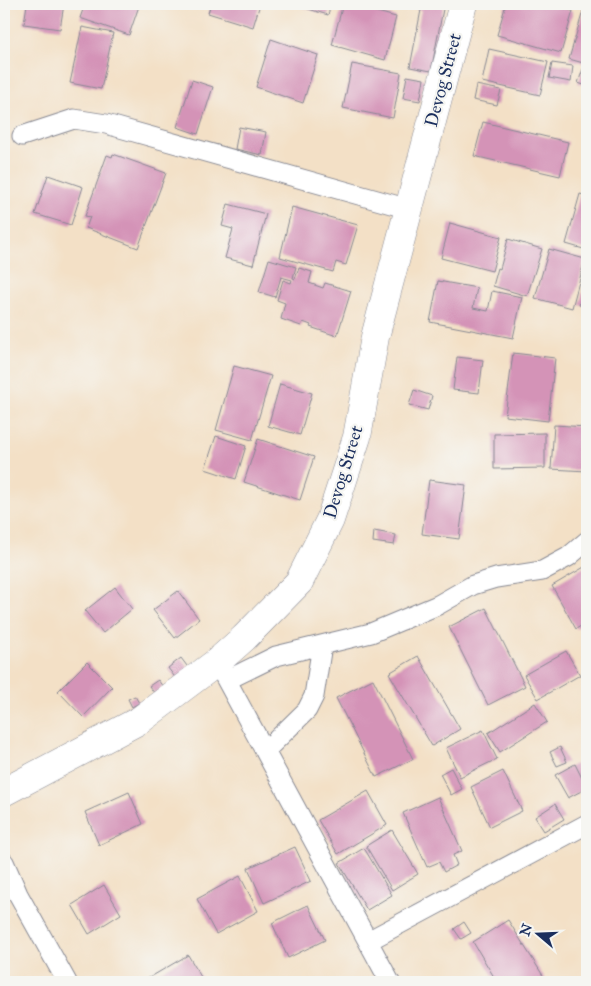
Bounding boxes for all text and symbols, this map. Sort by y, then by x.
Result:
street label: Devog Street [420,30,467,130]
street label: Devog Street [318,422,369,522]
north arrow [514,908,564,958]
text: N [516,921,536,938]

